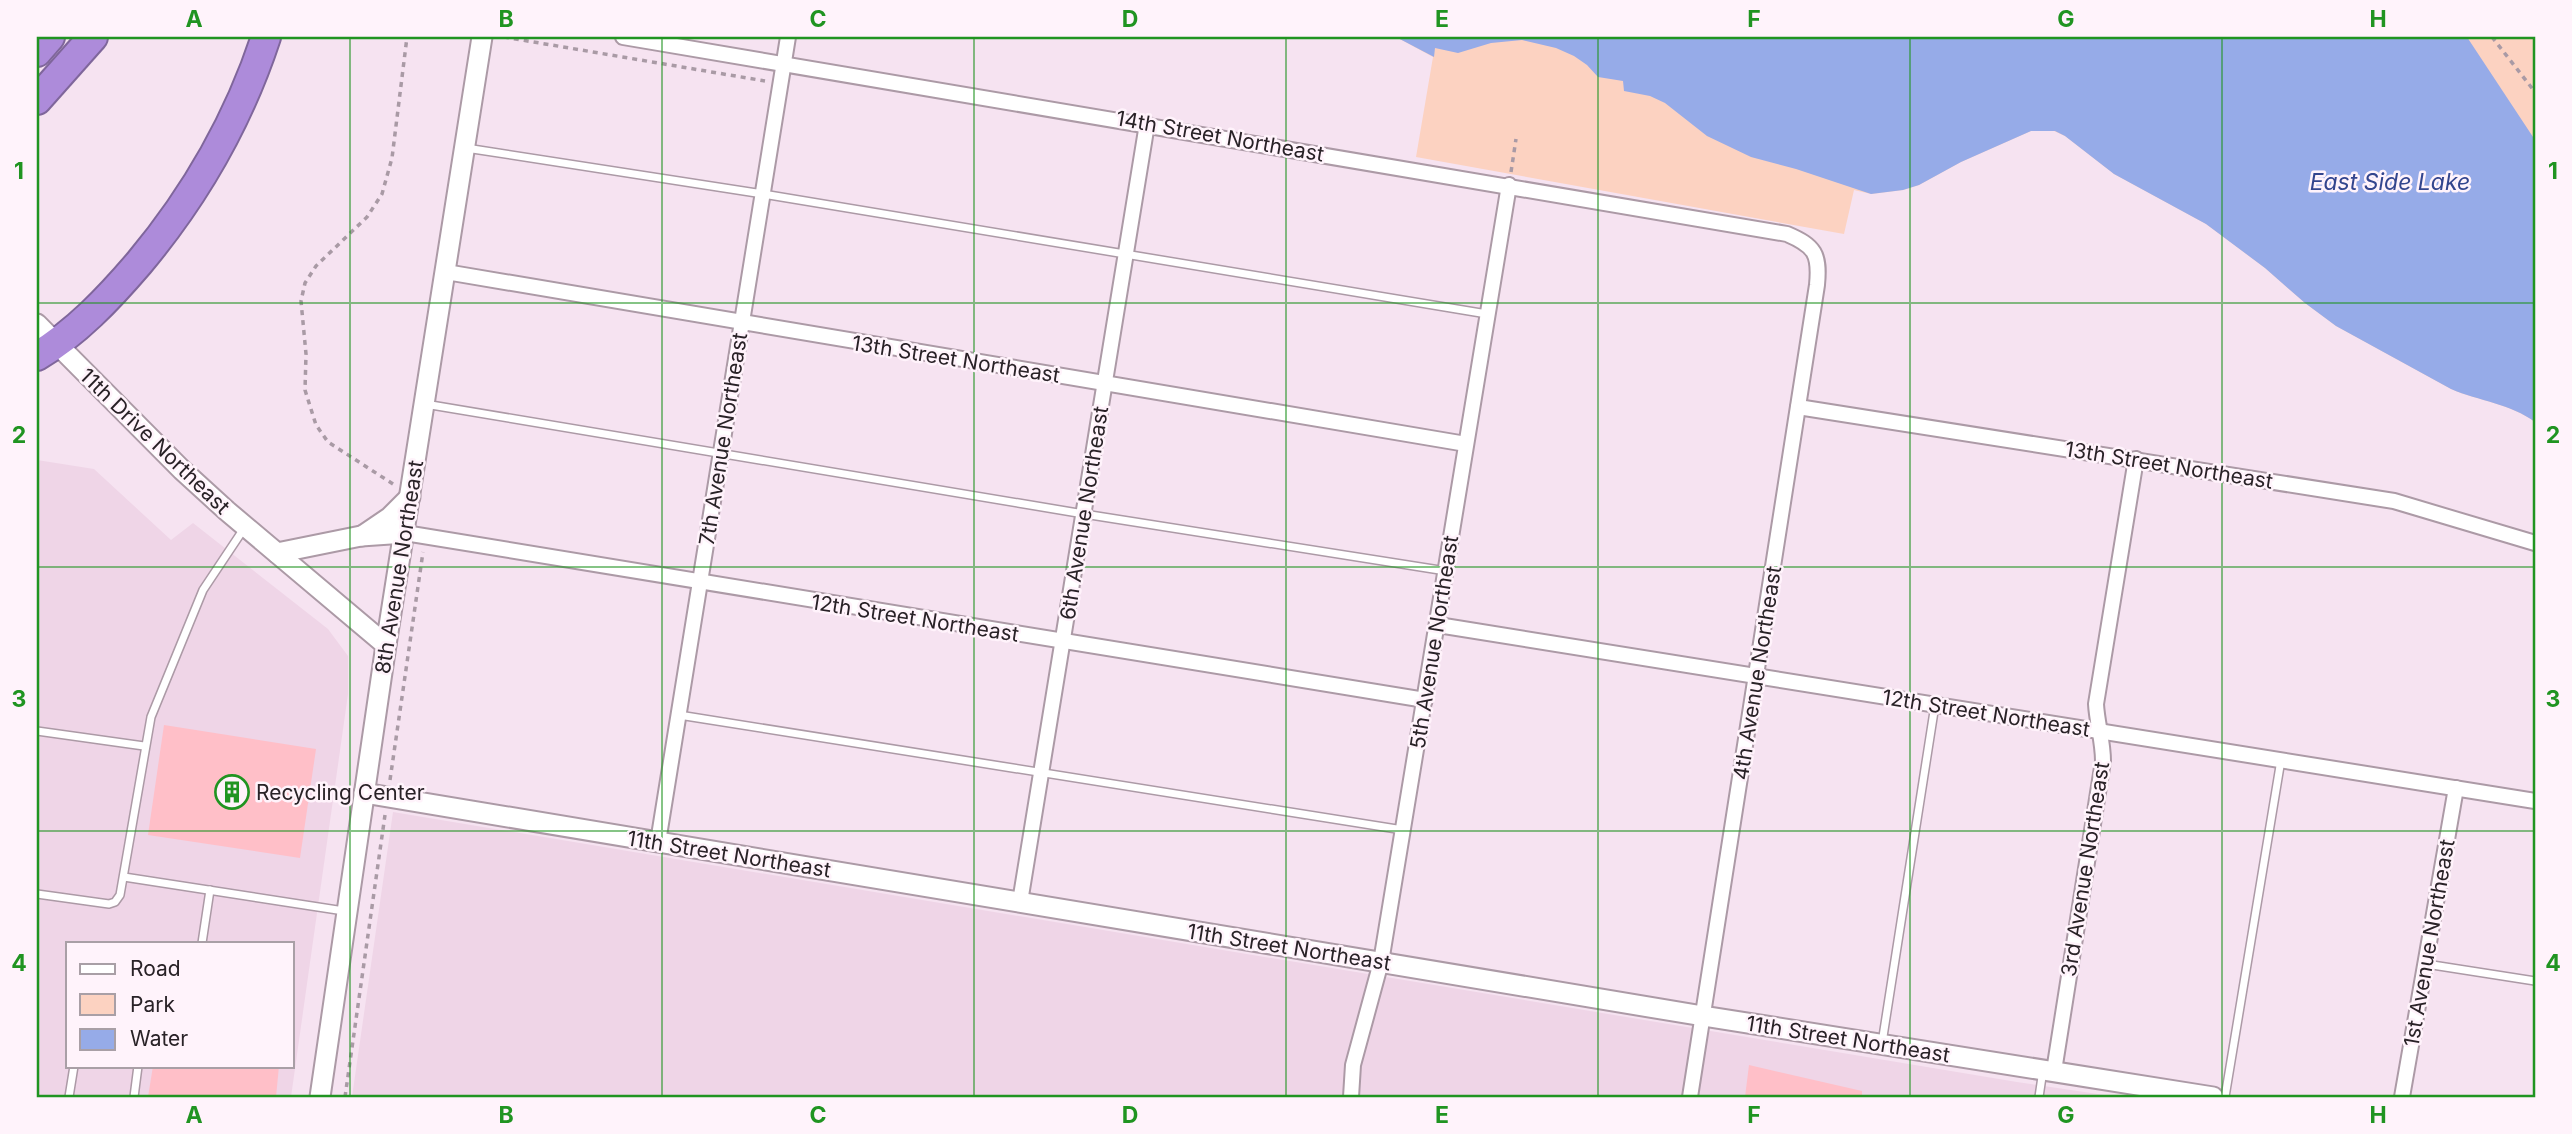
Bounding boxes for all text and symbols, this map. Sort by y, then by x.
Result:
text: A [185,5,203,33]
text: B [498,5,514,33]
text: C [809,5,827,33]
text: D [1122,5,1138,33]
text: E [1435,5,1449,33]
text: F [1747,5,1761,33]
text: G [2057,5,2075,33]
text: H [2369,5,2387,33]
street label: 14th Street Northeast [1114,105,1326,167]
text: 1 [14,157,24,185]
text: 1 [2548,157,2558,185]
water label: East Side Lake [2310,168,2470,196]
street label: 13th Street Northeast [850,330,1062,388]
street label: 7th Avenue Northeast [694,331,752,547]
street label: 11th Drive Northeast [75,363,235,519]
street label: 6th Avenue Northeast [1055,404,1113,622]
text: 2 [12,421,26,449]
text: 2 [2546,421,2560,449]
street label: 13th Street Northeast [2063,436,2275,494]
street label: 8th Avenue Northeast [370,458,428,676]
street label: 5th Avenue Northeast [1405,533,1463,751]
street label: 4th Avenue Northeast [1728,564,1786,782]
street label: 12th Street Northeast [809,589,1021,647]
street label: 12th Street Northeast [1880,684,2092,742]
text: 3 [12,685,26,713]
text: 3 [2546,685,2560,713]
street label: 3rd Avenue Northeast [2056,760,2114,978]
building icon: Recycling Center [213,773,251,811]
place label: Recycling Center [256,780,425,805]
street label: 11th Street Northeast [625,826,833,882]
street label: 1st Avenue Northeast [2398,837,2460,1049]
street label: 11th Street Northeast [1185,919,1393,975]
legend [66,942,294,1068]
text: 4 [11,949,27,977]
text: 4 [2545,949,2561,977]
text: Road [130,956,181,981]
text: Park [130,992,175,1017]
street label: 11th Street Northeast [1744,1011,1952,1067]
text: Water [130,1026,188,1051]
text: A [185,1101,203,1129]
text: B [498,1101,514,1129]
text: C [809,1101,827,1129]
text: D [1122,1101,1138,1129]
text: E [1435,1101,1449,1129]
text: F [1747,1101,1761,1129]
text: G [2057,1101,2075,1129]
text: H [2369,1101,2387,1129]

